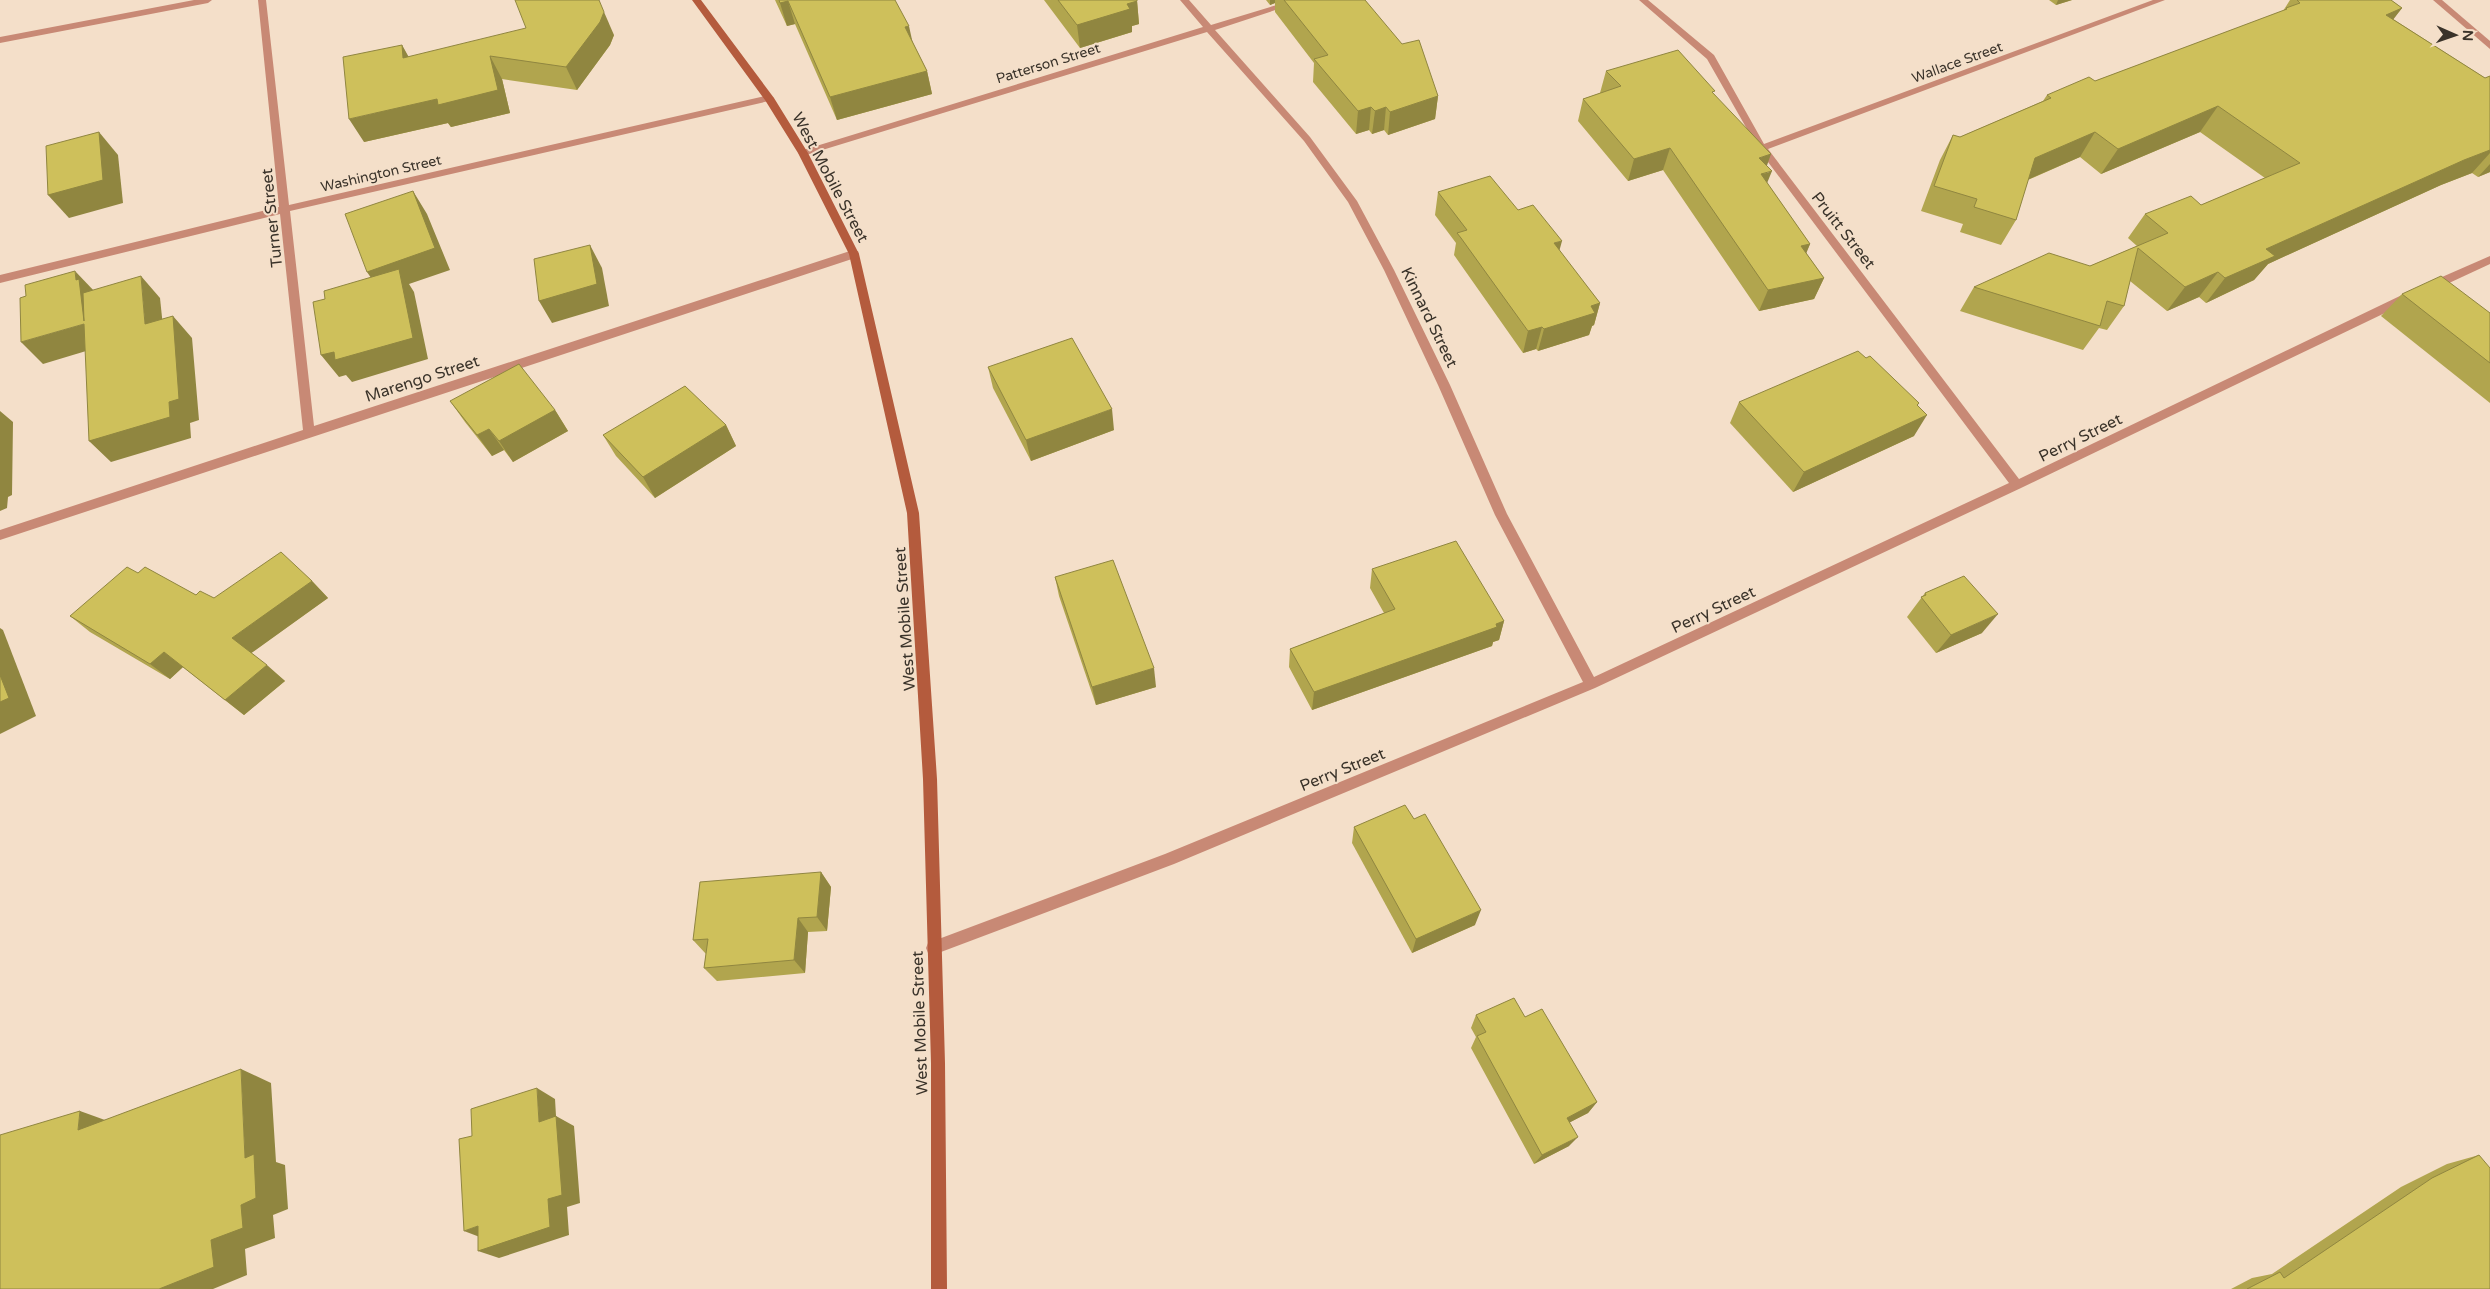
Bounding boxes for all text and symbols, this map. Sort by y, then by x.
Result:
north arrow [2430,10,2480,60]
text: N [2459,30,2476,41]
street label: Wallace Street [1909,38,2005,87]
street label: Patterson Street [994,39,1103,87]
street label: West Mobile Street [787,109,873,246]
street label: Washington Street [319,151,444,196]
street label: Turner Street [257,167,287,268]
street label: Pruitt Street [1807,188,1880,273]
street label: Kinnard Street [1396,264,1462,371]
street label: Marengo Street [363,351,482,407]
street label: Perry Street [2035,409,2125,467]
street label: West Mobile Street [890,546,920,692]
street label: Perry Street [1668,582,1759,638]
street label: Perry Street [1297,744,1388,796]
street label: West Mobile Street [907,950,933,1095]

